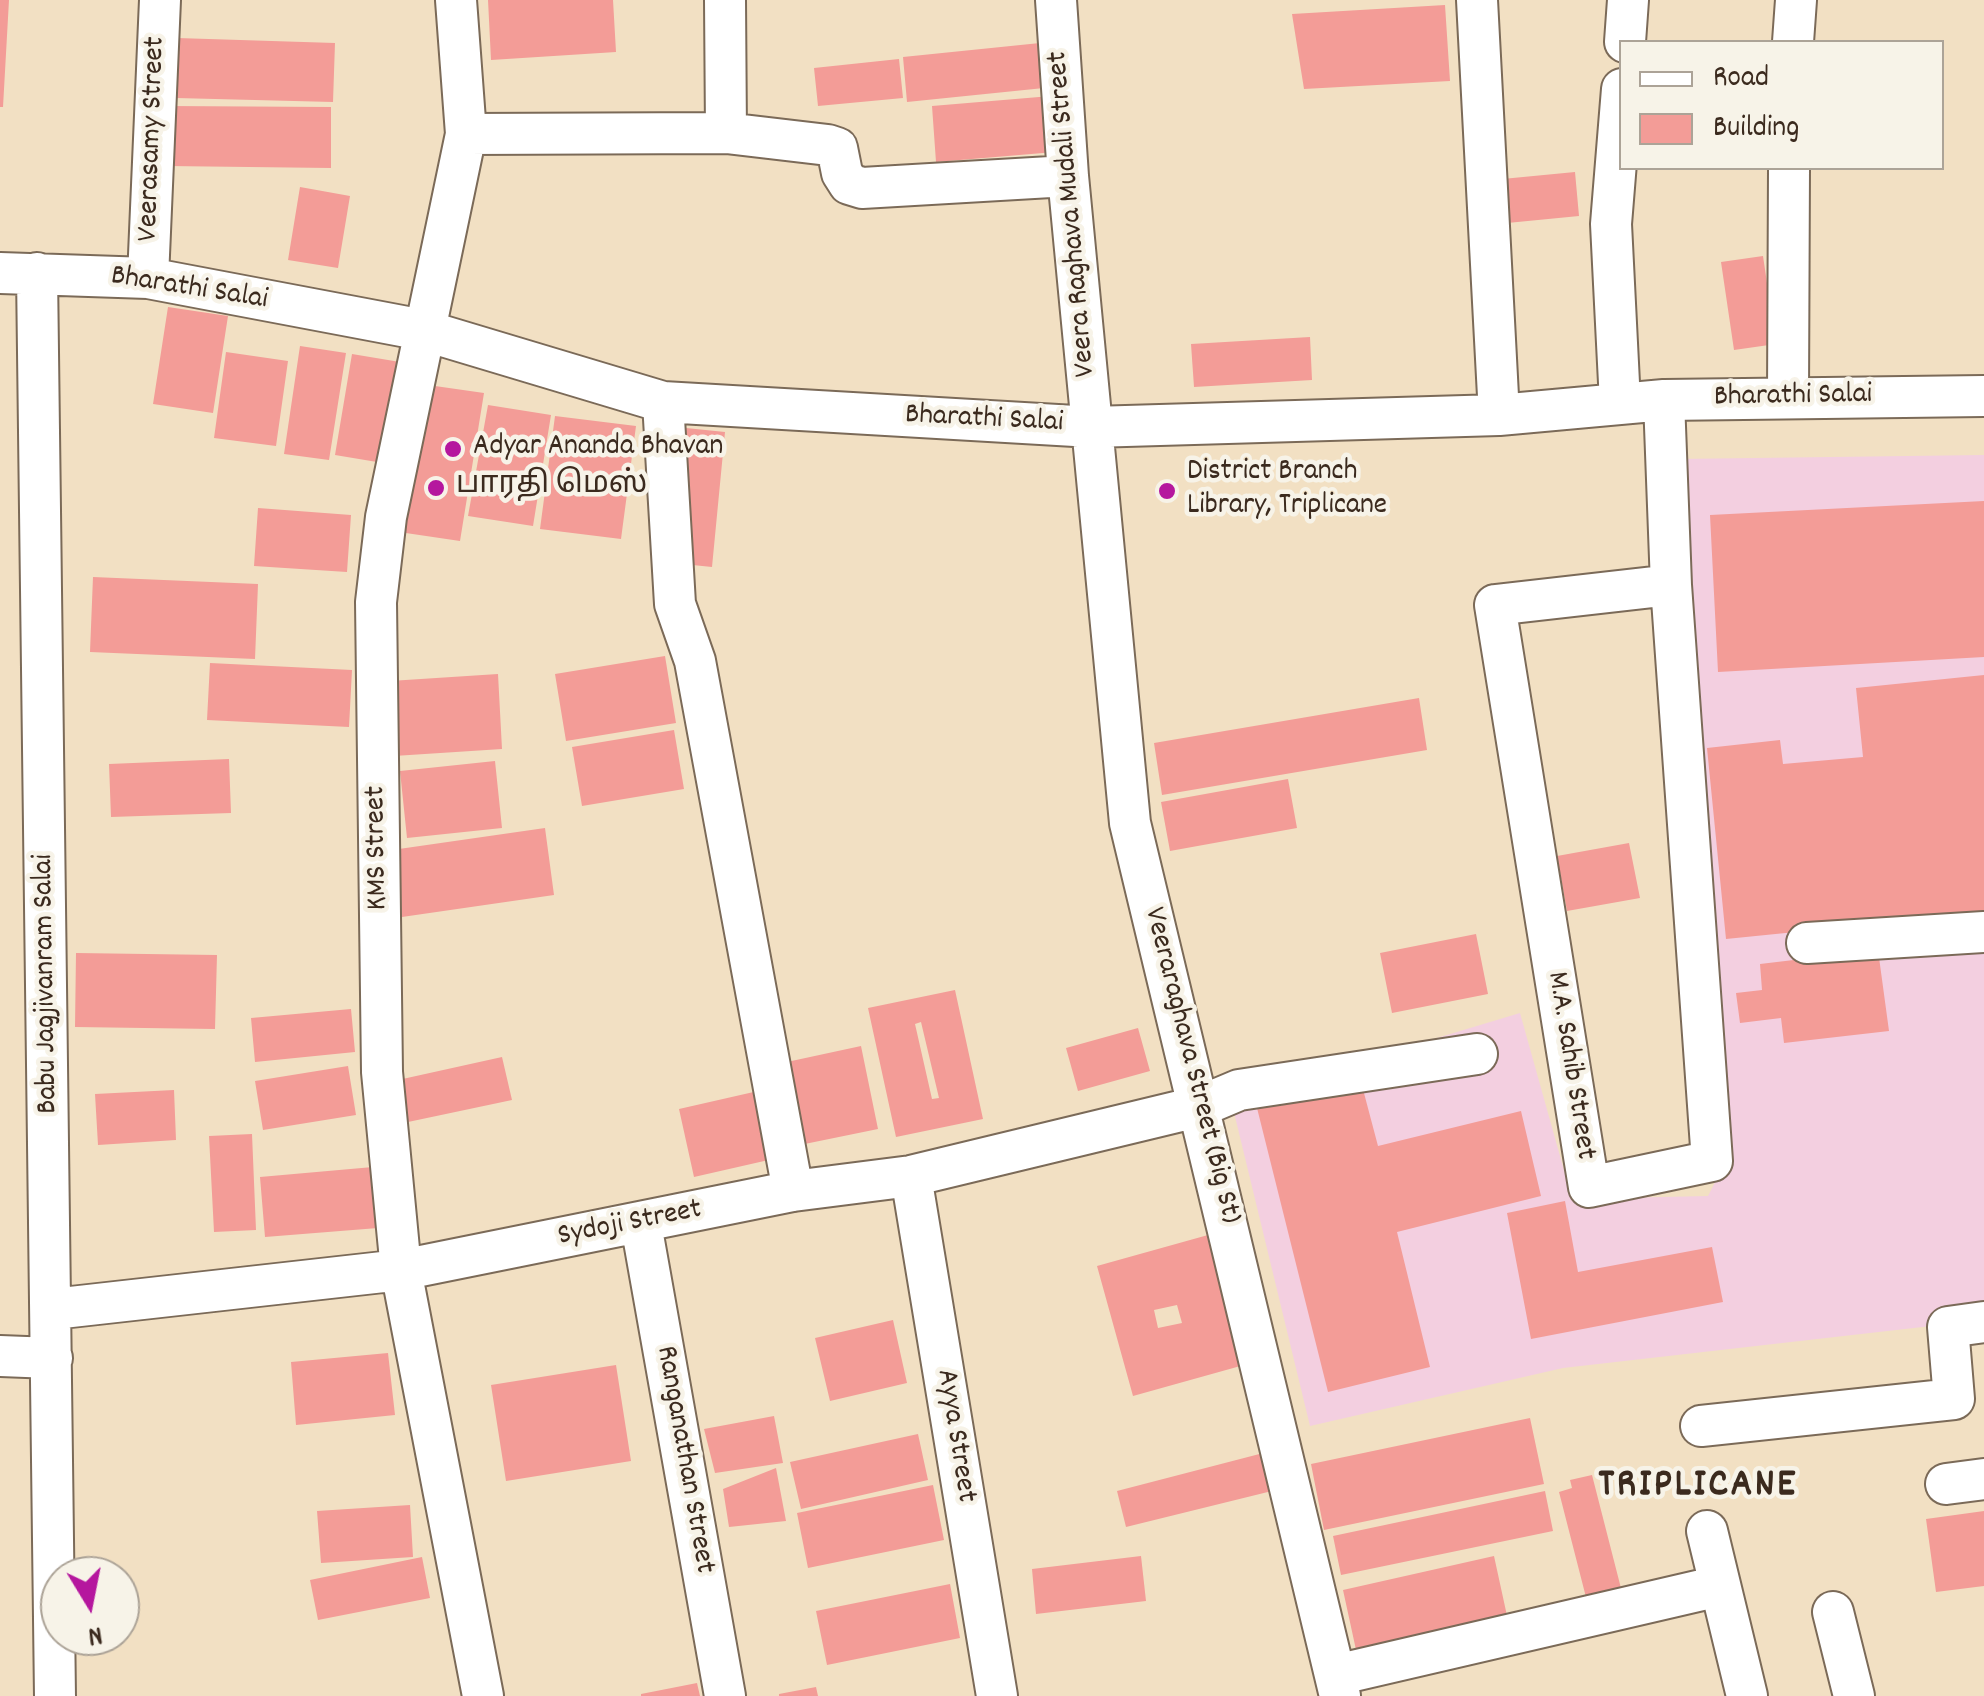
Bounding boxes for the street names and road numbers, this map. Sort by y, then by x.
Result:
street label: Veerasamy Street [132,36,176,242]
street label: Veera Raghava Mudali Street [1042,50,1106,378]
street label: Bharathi Salai [108,260,270,320]
street label: Bharathi Salai [1713,379,1873,417]
street label: Bharathi Salai [904,399,1064,443]
street label: KMS Street [360,785,398,911]
street label: Babu Jagjivanram Salai [28,854,68,1114]
street label: Veeraraghava Street (Big St) [1133,904,1247,1228]
street label: M.A. Sahib Street [1536,969,1602,1163]
street label: Sydoji Street [555,1193,705,1257]
street label: Ranganathan Street [645,1344,721,1576]
street label: Ayya Street [926,1367,982,1505]

